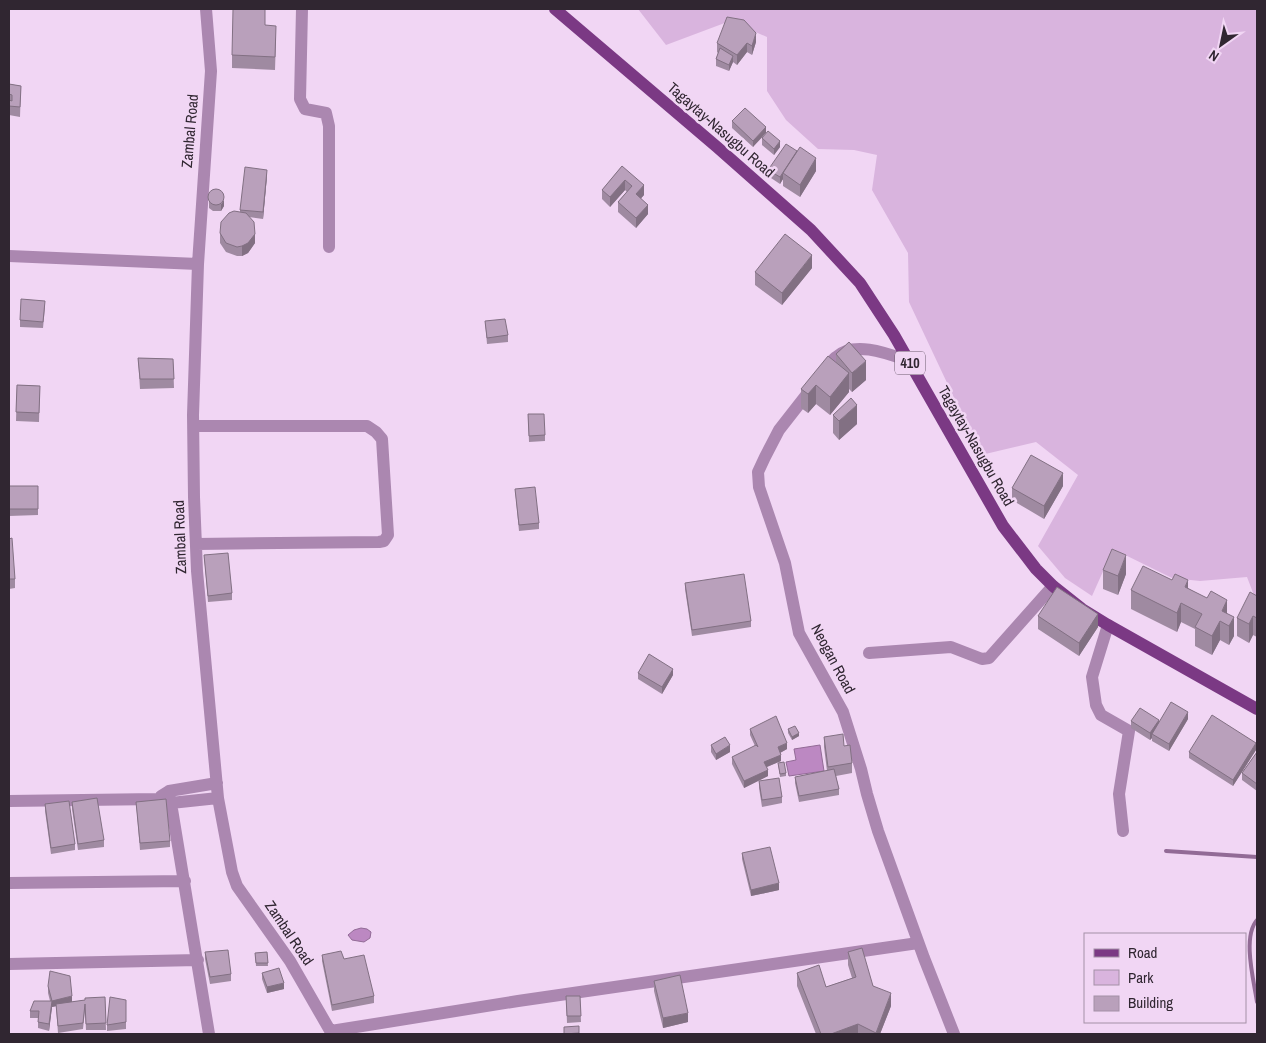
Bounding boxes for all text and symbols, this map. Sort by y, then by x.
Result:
north arrow [1196,20,1246,70]
text: N [1206,46,1222,66]
street label: Tagaytay-Nasugbu Road [663,77,779,182]
street label: Zambal Road [176,93,203,169]
road number: 410 [895,352,925,374]
street label: Tagaytay-Nasugbu Road [933,382,1019,510]
street label: Zambal Road [168,500,191,574]
street label: Neogan Road [806,620,861,697]
street label: Zambal Road [260,896,319,969]
legend [1084,933,1246,1023]
text: Road [1128,942,1157,963]
text: Park [1128,967,1154,988]
text: Building [1128,992,1173,1013]

